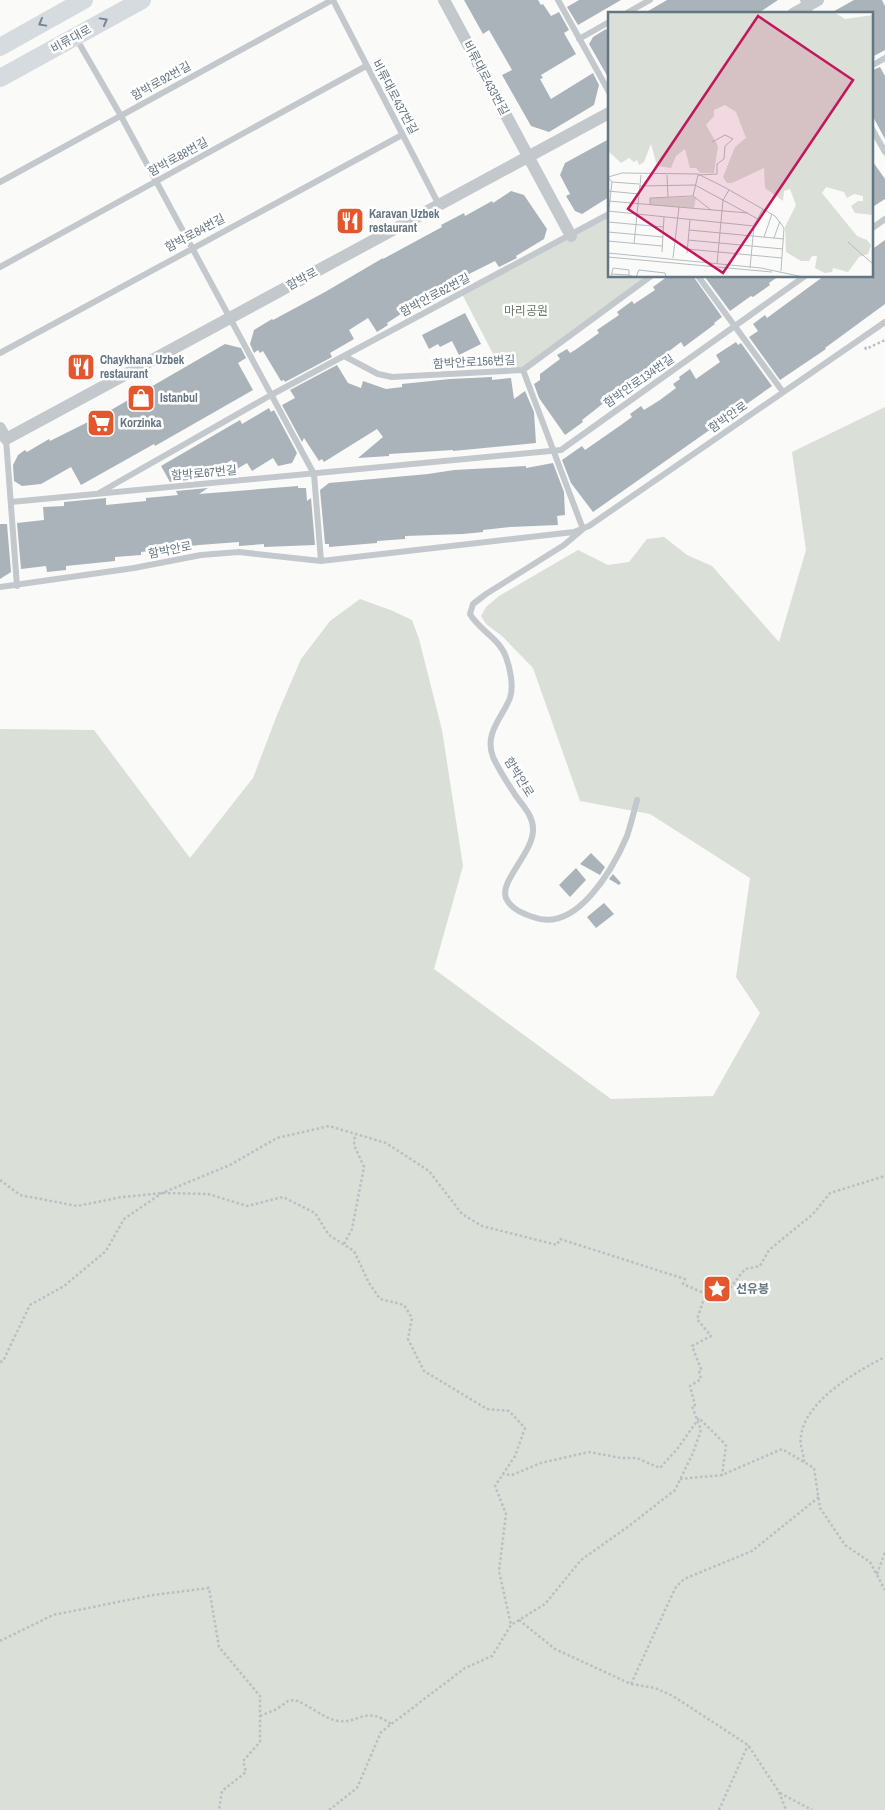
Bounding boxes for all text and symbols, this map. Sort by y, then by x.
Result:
inset map [608,12,872,278]
one-way arrow [38,17,47,27]
one-way arrow [99,17,108,27]
street label: 비류대로 [48,21,94,57]
street label: 비류대로433번길 [460,38,512,118]
street label: 비류대로437번길 [369,57,421,137]
street label: 함박로92번길 [128,58,194,104]
street label: 함박로88번길 [145,134,211,180]
restaurant icon: Karavan Uzbek restaurant [335,206,365,236]
place label: Karavan Uzbek restaurant [369,206,440,236]
street label: 함박로84번길 [162,210,228,256]
street label: 함박로 [284,264,320,294]
street label: 함박안로62번길 [397,270,473,320]
park label: 마리공원 [504,303,548,319]
street label: 함박안로134번길 [601,351,677,411]
restaurant icon: Chaykhana Uzbek restaurant [66,352,96,382]
place label: Chaykhana Uzbek restaurant [100,352,185,382]
street label: 함박안로156번길 [432,352,516,372]
shop icon: Istanbul [126,383,156,413]
place label: Istanbul [160,390,198,406]
street label: 함박안로 [705,398,751,436]
supermarket icon: Korzinka [86,408,116,438]
place label: Korzinka [120,415,162,431]
street label: 함박로67번길 [170,462,238,484]
street label: 함박안로 [147,538,193,562]
street label: 함박안로 [501,754,537,800]
place icon: 선유봉 [702,1274,732,1304]
place label: 선유봉 [736,1281,769,1297]

